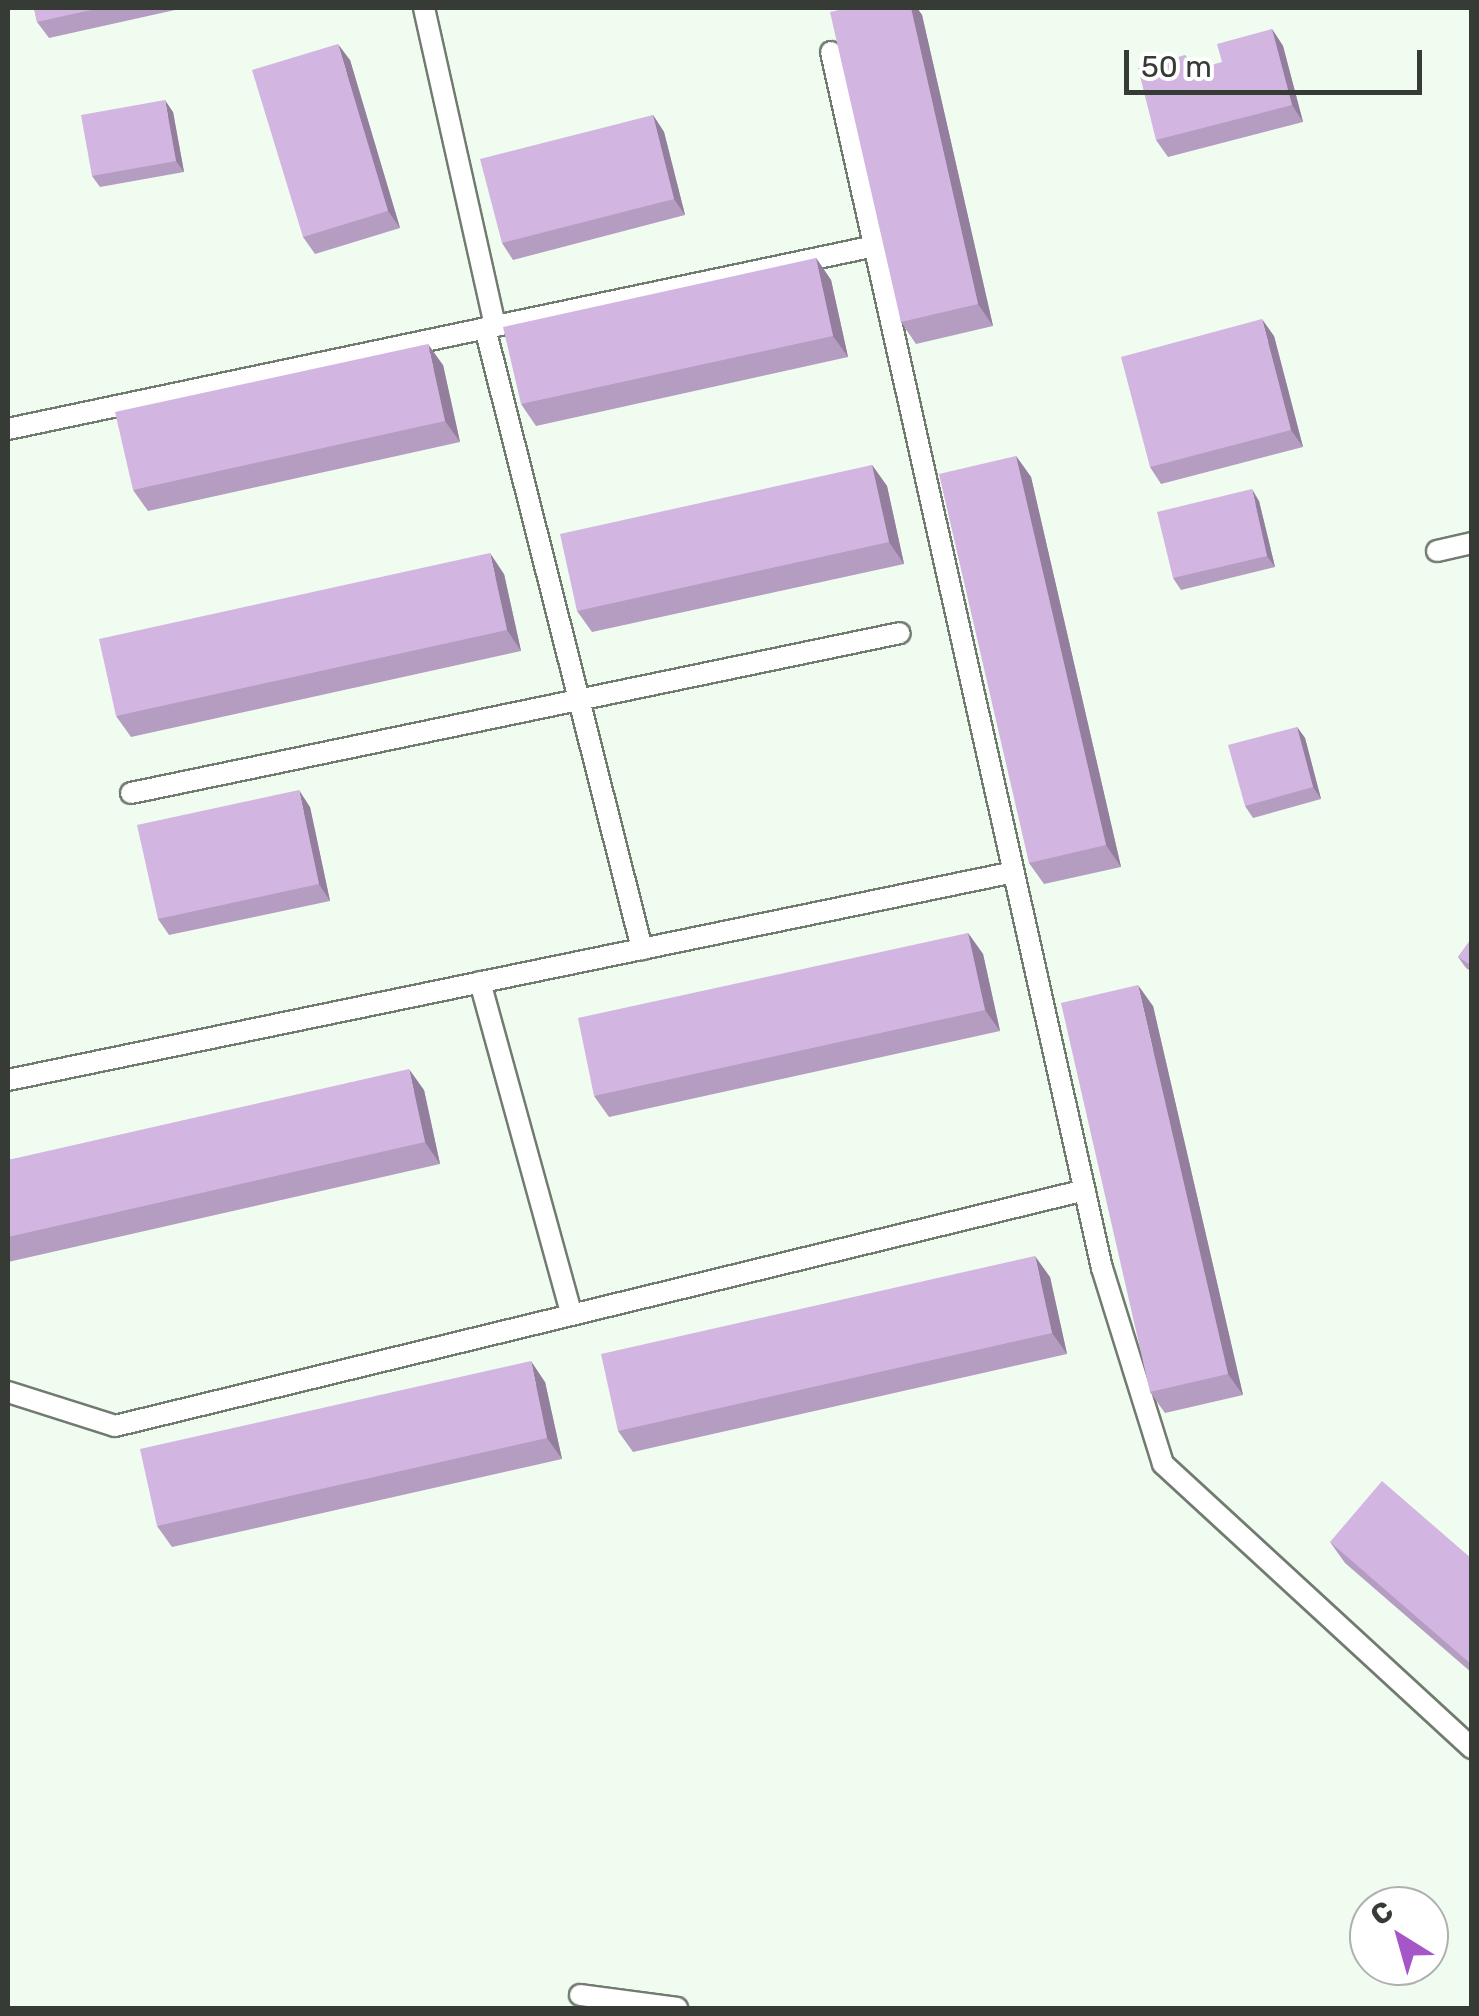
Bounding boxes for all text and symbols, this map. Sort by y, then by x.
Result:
scale bar [1129,30,1426,92]
text: 50 m [1141,49,1212,85]
north arrow [1349,1886,1449,1986]
text: С [1364,1894,1400,1932]

